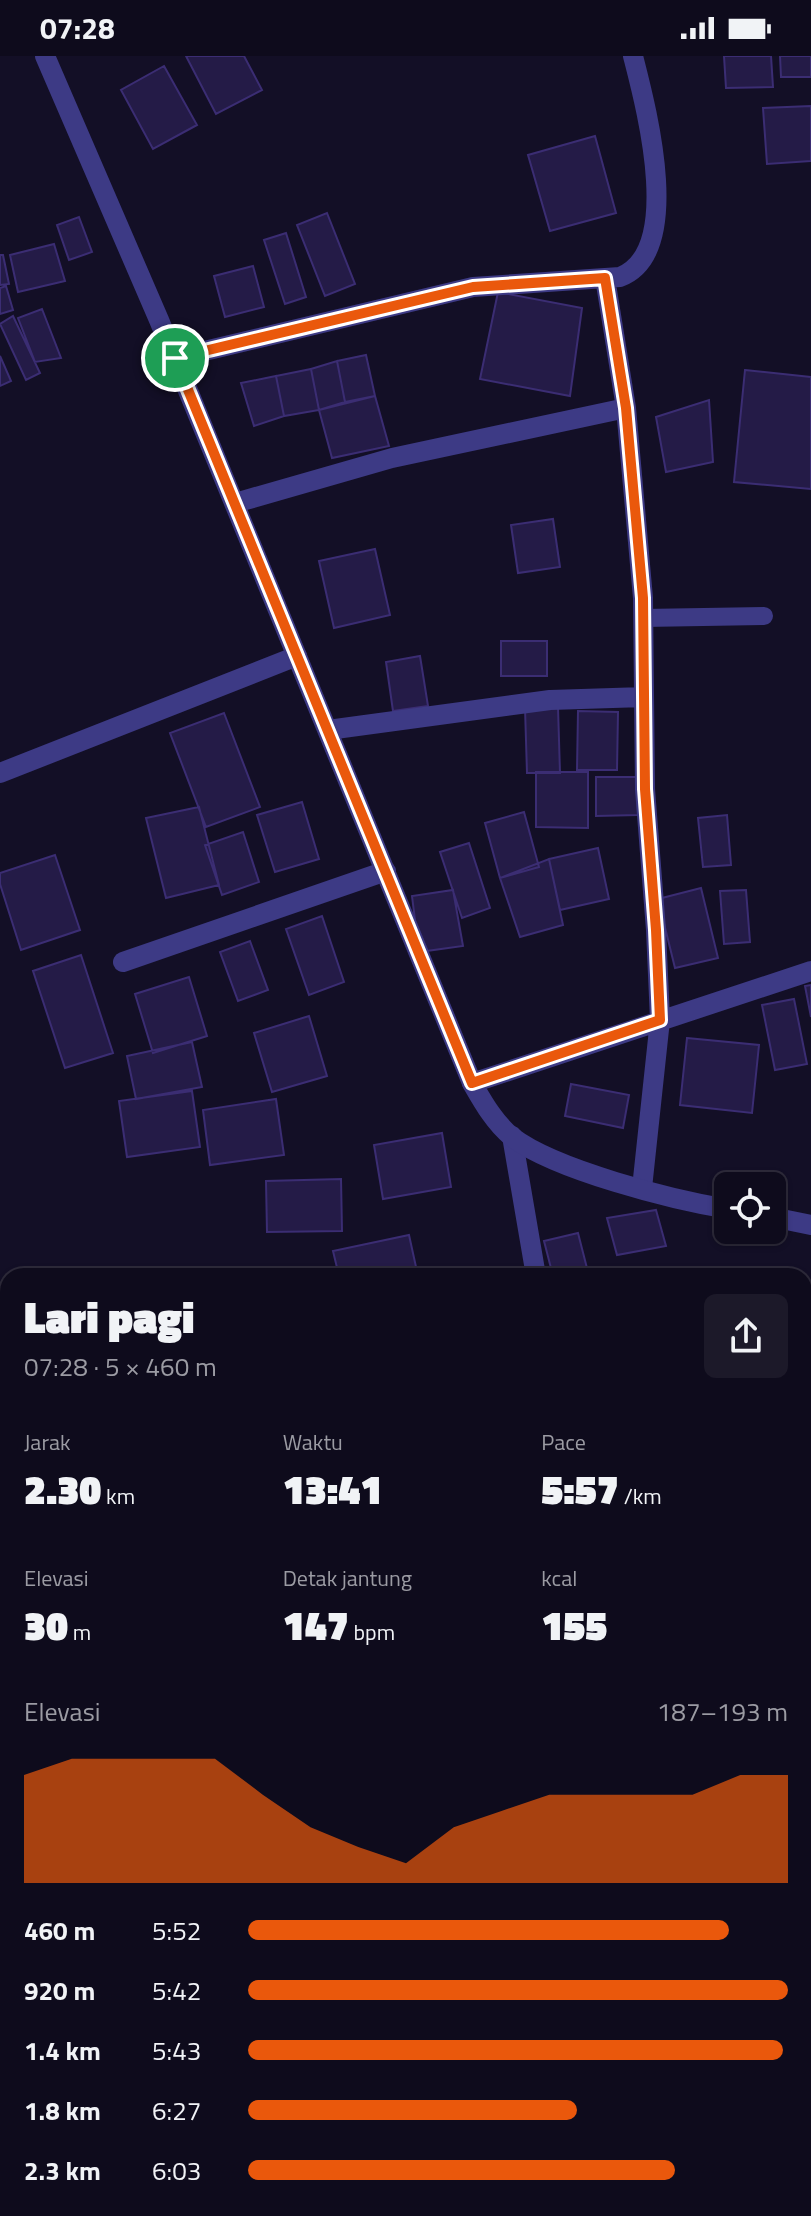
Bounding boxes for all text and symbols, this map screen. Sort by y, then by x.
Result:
text: 07:28 [40,5,115,51]
pin [141,324,209,392]
icon: arrive [153,336,197,380]
map controls [714,1172,786,1244]
button: locate [714,1172,786,1244]
text: Lari pagi [24,1283,194,1350]
button: share [704,1294,788,1378]
text: 07:28 · 5 × 460 m [24,1347,217,1386]
text: Jarak [24,1425,71,1459]
text: Waktu [283,1425,343,1459]
text: Pace [541,1425,586,1459]
text: 2.30 [24,1459,101,1520]
text: 13:41 [283,1459,382,1520]
text: 5:57 [541,1459,619,1520]
text: km [101,1479,135,1513]
text: /km [619,1479,662,1513]
text: Elevasi [24,1561,89,1595]
text: Detak jantung [283,1561,412,1595]
text: kcal [541,1561,577,1595]
text: 30 [24,1595,68,1656]
text: 147 [283,1595,349,1656]
text: 155 [541,1595,607,1656]
text: m [68,1615,91,1649]
text: bpm [349,1615,395,1649]
text: Elevasi [24,1692,100,1731]
text: 187–193 m [657,1692,788,1731]
text: 460 m [24,1911,95,1950]
text: 5:52 [152,1911,201,1950]
text: 920 m [24,1971,95,2010]
text: 5:42 [152,1971,201,2010]
text: 1.4 km [24,2031,101,2070]
text: 5:43 [152,2031,201,2070]
text: 1.8 km [24,2091,101,2130]
text: 6:27 [152,2091,201,2130]
text: 2.3 km [24,2151,101,2190]
text: 6:03 [152,2151,201,2190]

